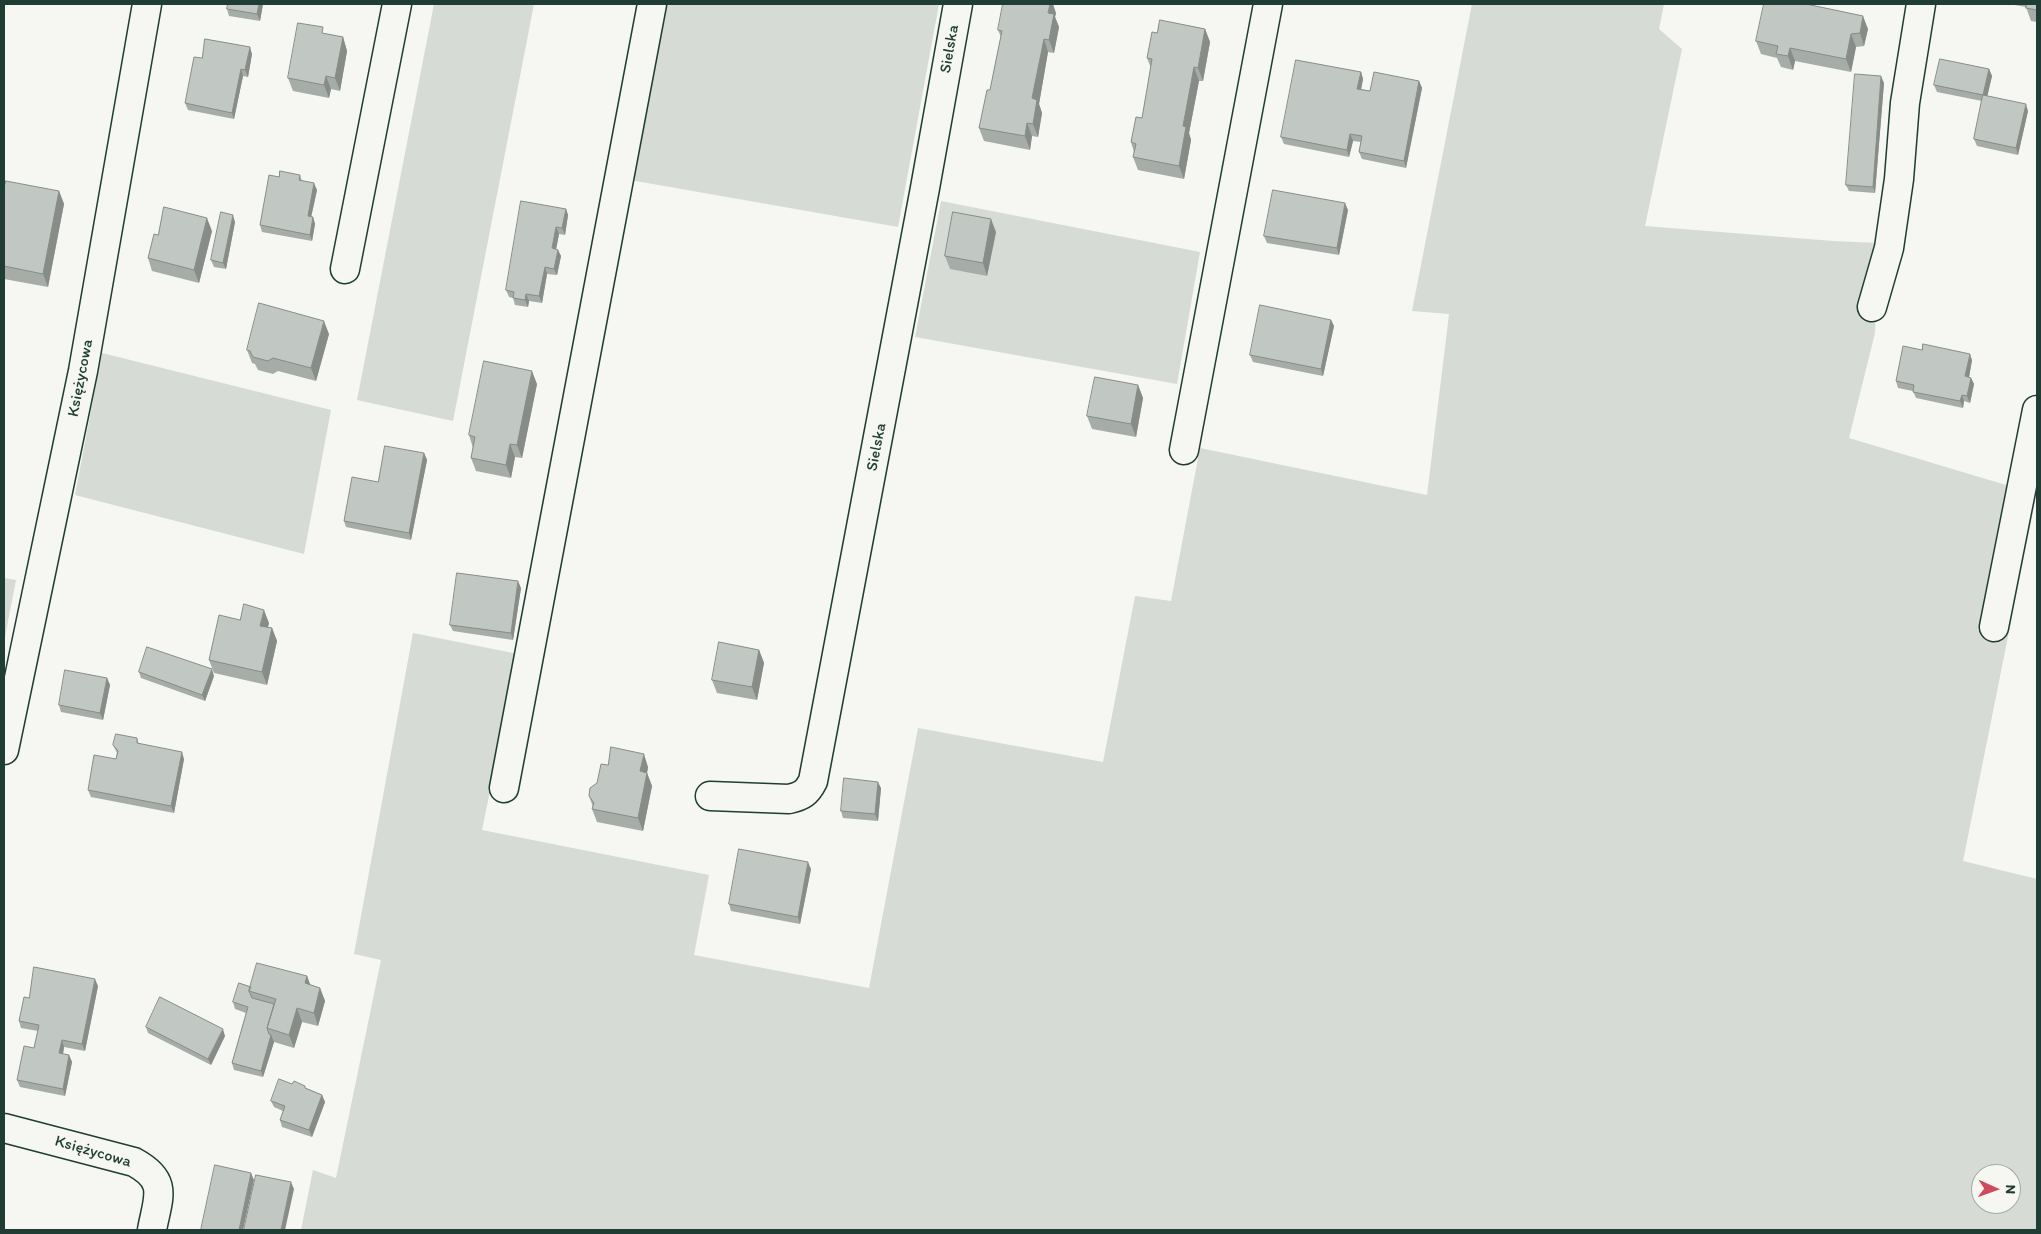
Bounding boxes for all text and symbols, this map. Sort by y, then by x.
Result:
street label: Sielska [936,23,964,75]
street label: Księżycowa [64,338,98,418]
street label: Sielska [863,421,891,473]
street label: Księżycowa [53,1132,133,1172]
north arrow [1971,1164,2021,1214]
text: N [2002,1184,2019,1195]

